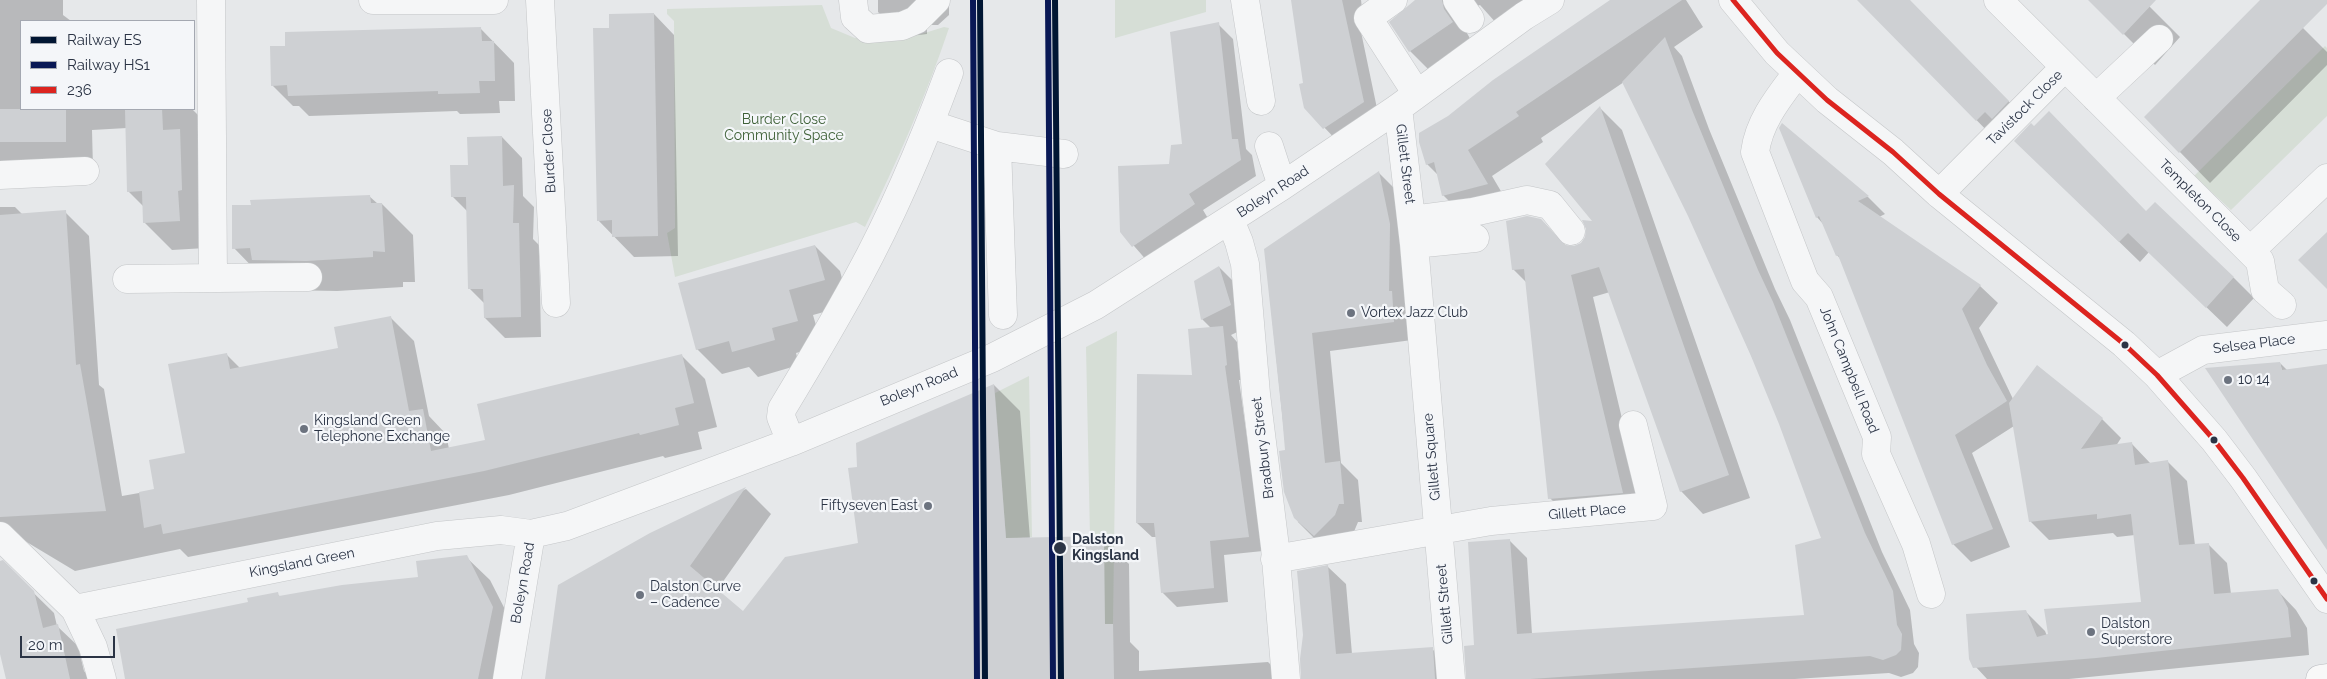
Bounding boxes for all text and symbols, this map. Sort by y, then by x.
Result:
legend [20,20,195,110]
text: Railway ES [67,31,142,49]
text: Railway HS1 [67,56,150,74]
street label: Tavistock Close [1984,67,2066,149]
text: 236 [67,81,92,99]
street label: Burder Close [538,108,560,194]
park label: Burder Close Community Space [724,112,844,144]
street label: Gillett Street [1392,123,1418,205]
street label: Templeton Close [2155,156,2245,246]
street label: Boleyn Road [1234,163,1312,221]
street label: John Campbell Road [1816,304,1882,436]
place label: Vortex Jazz Club [1361,305,1468,321]
marker: Vortex Jazz Club [1345,307,1357,319]
street label: Selsea Place [2212,331,2296,357]
unlabelled marker [2120,340,2130,350]
street label: Boleyn Road [878,364,960,410]
place label: 10 14 [2238,372,2270,388]
marker: 10 14 [2222,374,2234,386]
street label: Bradbury Street [1248,396,1278,500]
place label: Kingsland Green Telephone Exchange [314,413,450,446]
street label: Gillett Square [1420,413,1444,501]
marker: Kingsland Green Telephone Exchange [298,423,310,435]
unlabelled marker [2209,435,2219,445]
place label: Fiftyseven East [820,498,918,514]
marker: Fiftyseven East [922,500,934,512]
street label: Gillett Place [1548,500,1626,524]
place label: Dalston Kingsland [1072,532,1139,564]
marker: Dalston Kingsland [1052,540,1068,556]
street label: Boleyn Road [508,541,538,625]
street label: Kingsland Green [248,545,356,581]
street label: Gillett Street [1433,563,1457,645]
unlabelled marker [2309,576,2319,586]
place label: Dalston Curve – Cadence [650,579,741,612]
marker: Dalston Curve – Cadence [634,589,646,601]
place label: Dalston Superstore [2101,616,2172,648]
scale bar [22,626,118,658]
marker: Dalston Superstore [2085,626,2097,638]
text: 20 m [28,636,63,654]

